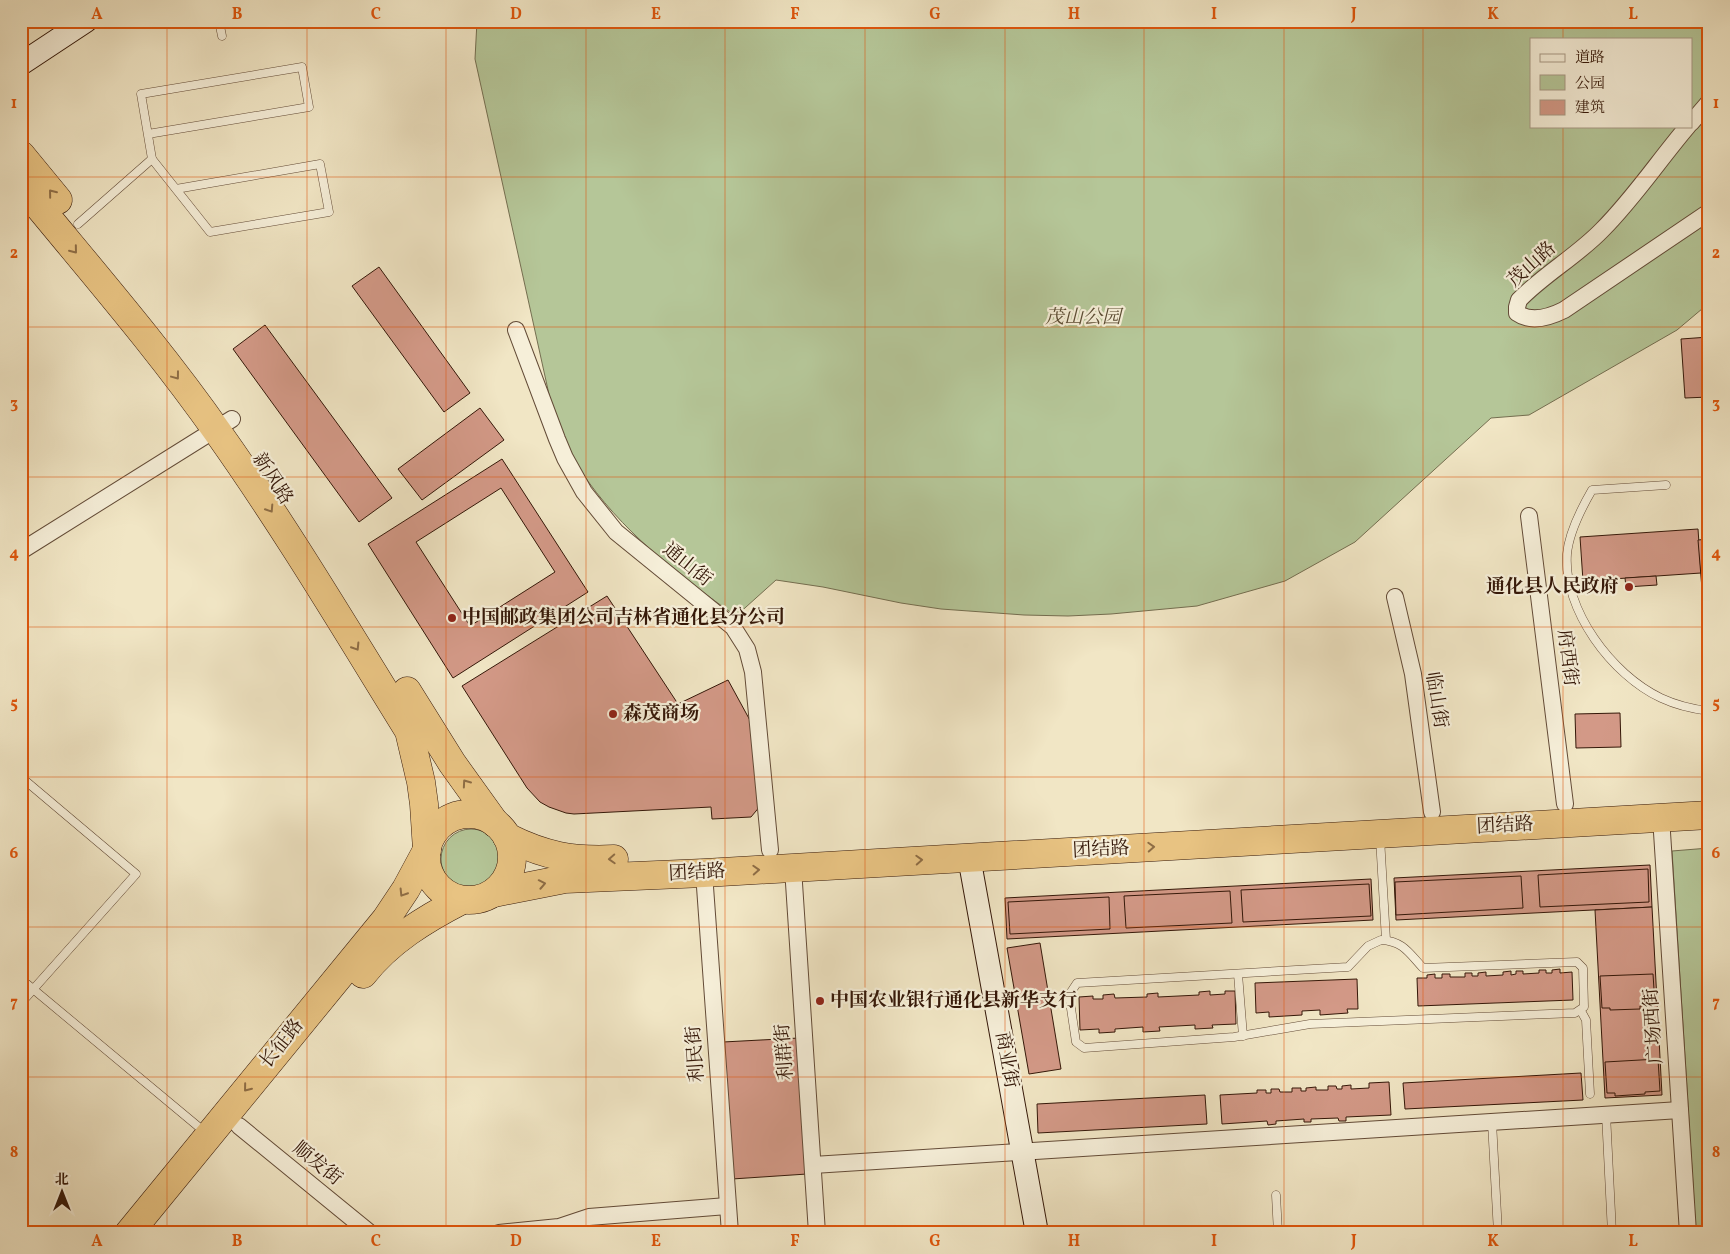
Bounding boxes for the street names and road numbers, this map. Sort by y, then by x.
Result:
street label: 茂山路 [1502,236,1562,294]
street label: 新风路 [246,448,298,510]
street label: 通山街 [657,537,717,593]
street label: 府西街 [1551,628,1583,688]
street label: 临山街 [1419,670,1453,730]
street label: 团结路 [1476,812,1534,840]
street label: 团结路 [1072,836,1130,864]
street label: 团结路 [668,859,726,887]
street label: 广场西街 [1638,987,1670,1065]
street label: 长征路 [254,1014,310,1074]
street label: 利群街 [770,1023,800,1081]
street label: 利民街 [681,1025,711,1083]
street label: 商业街 [988,1030,1024,1090]
street label: 顺发街 [287,1136,347,1192]

